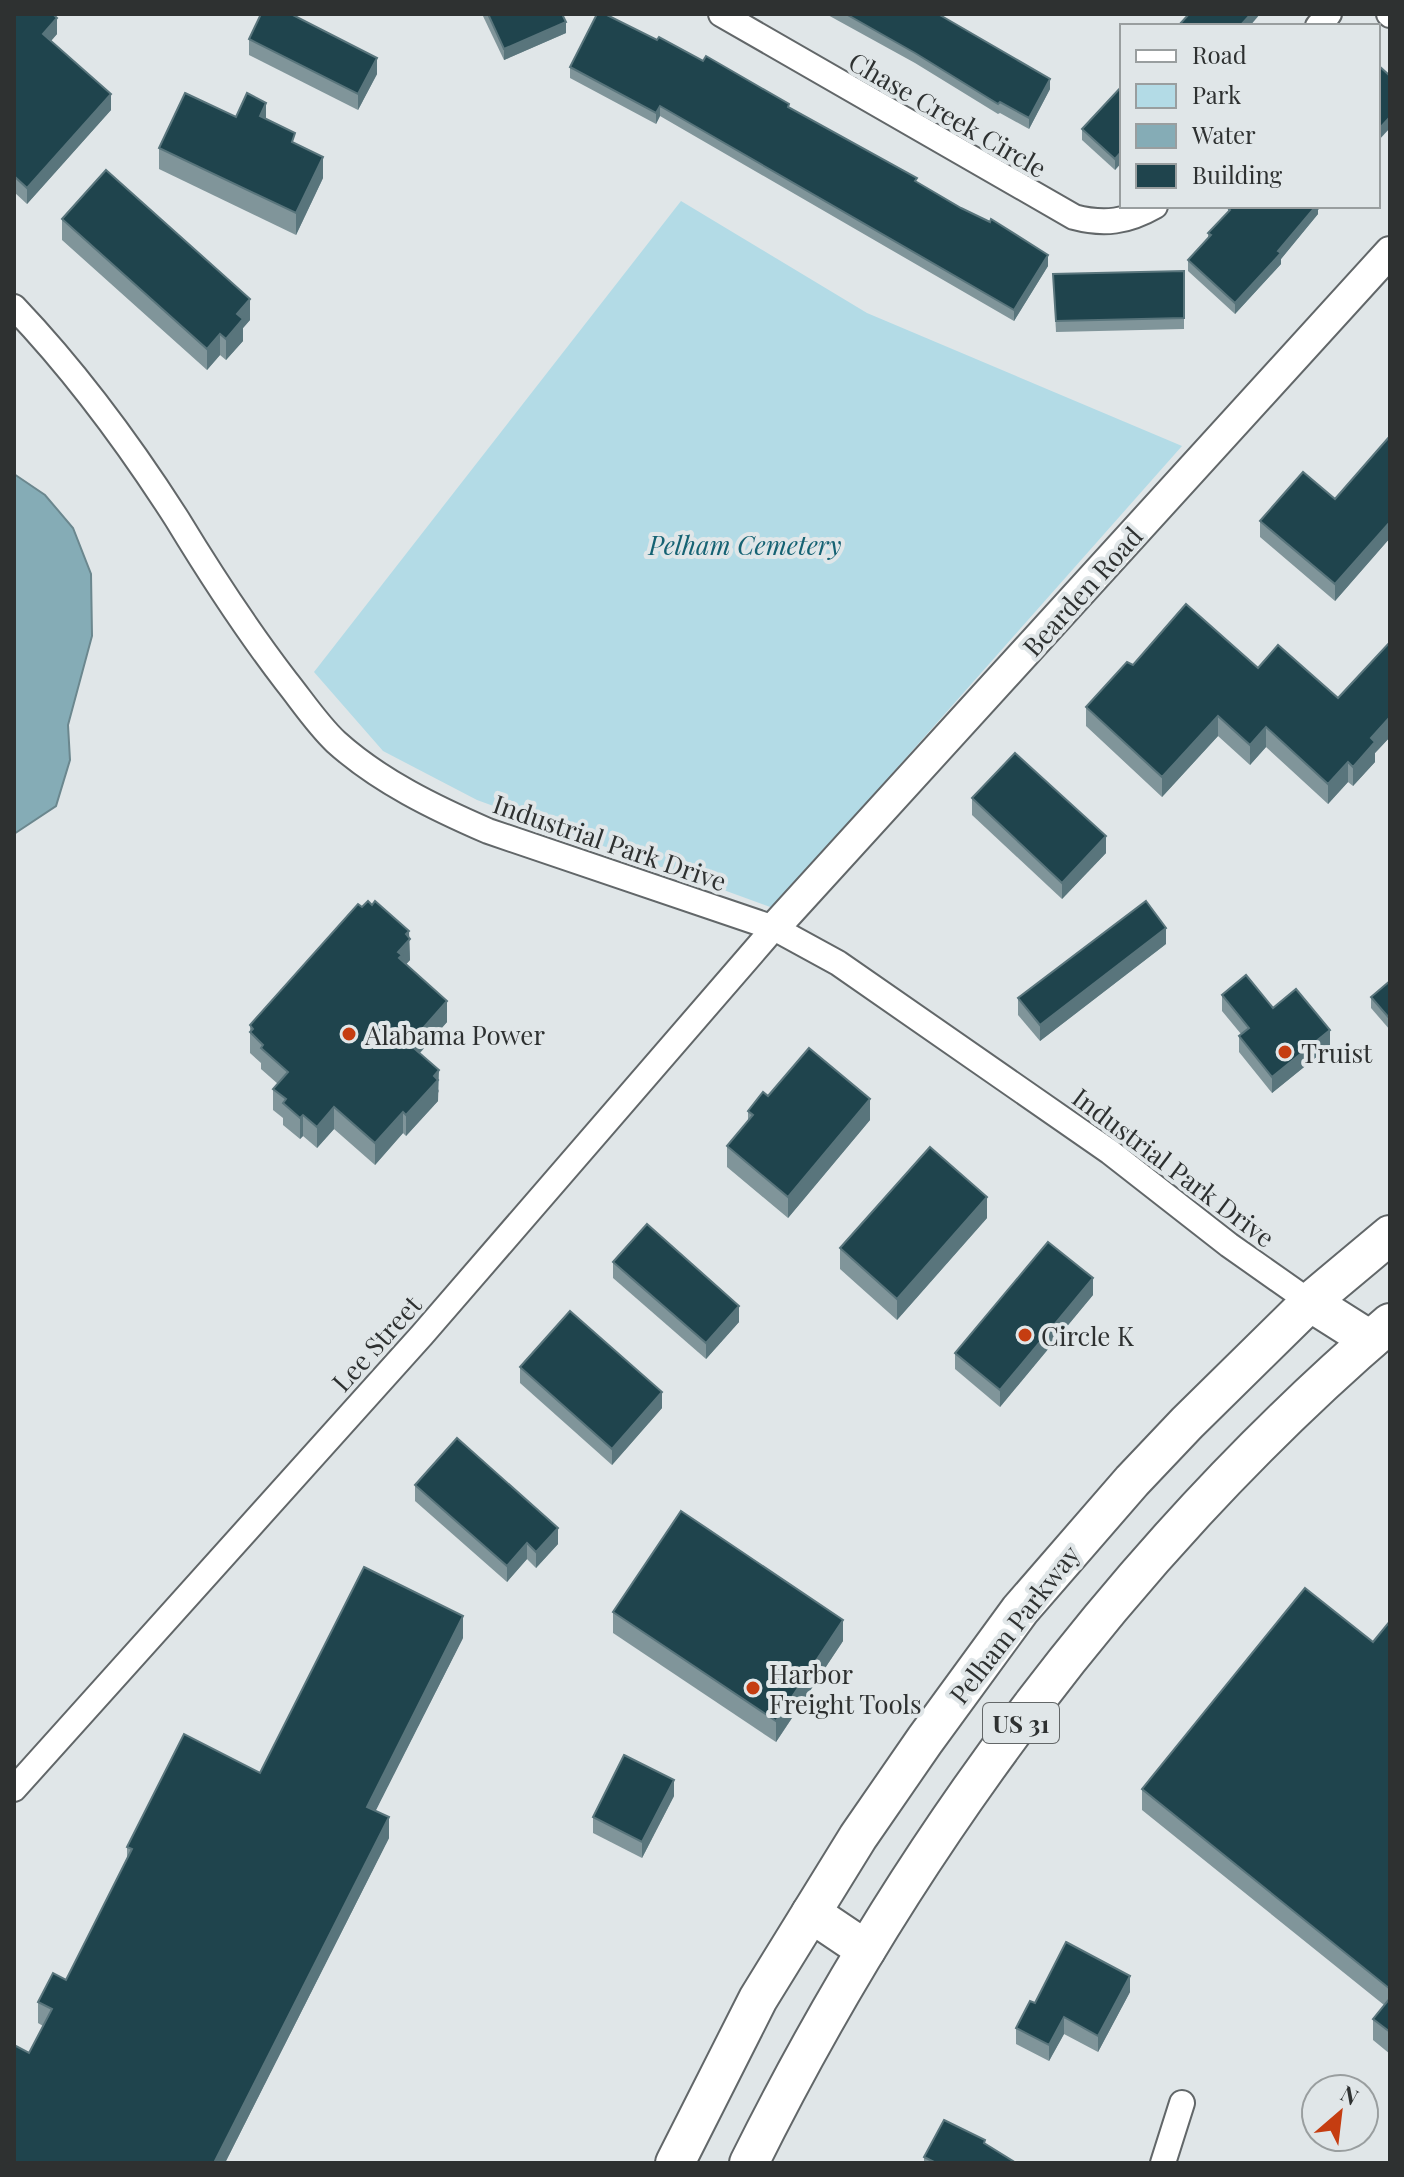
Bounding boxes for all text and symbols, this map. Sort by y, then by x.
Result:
legend [1120,24,1380,208]
text: Road [1192,38,1247,70]
street label: Chase Creek Circle [843,43,1053,185]
text: Park [1192,78,1242,110]
text: Water [1191,118,1256,150]
text: Building [1192,158,1283,190]
street label: Bearden Road [1015,519,1149,663]
park label: Pelham Cemetery [648,527,841,562]
street label: Industrial Park Drive [489,786,731,898]
place label: Alabama Power [364,1017,545,1052]
marker: Alabama Power [340,1025,358,1043]
place label: Truist [1301,1035,1373,1070]
marker: Truist [1276,1043,1294,1061]
street label: Industrial Park Drive [1066,1079,1282,1255]
street label: Lee Street [324,1287,429,1399]
place label: Circle K [1041,1318,1134,1353]
marker: Circle K [1016,1326,1034,1344]
street label: Pelham Parkway [941,1537,1087,1711]
place label: Harbor Freight Tools [769,1656,922,1721]
marker: Harbor Freight Tools [744,1679,762,1697]
road number: US 31 [983,1703,1059,1743]
north arrow [1300,2073,1380,2153]
text: N [1336,2077,1364,2111]

